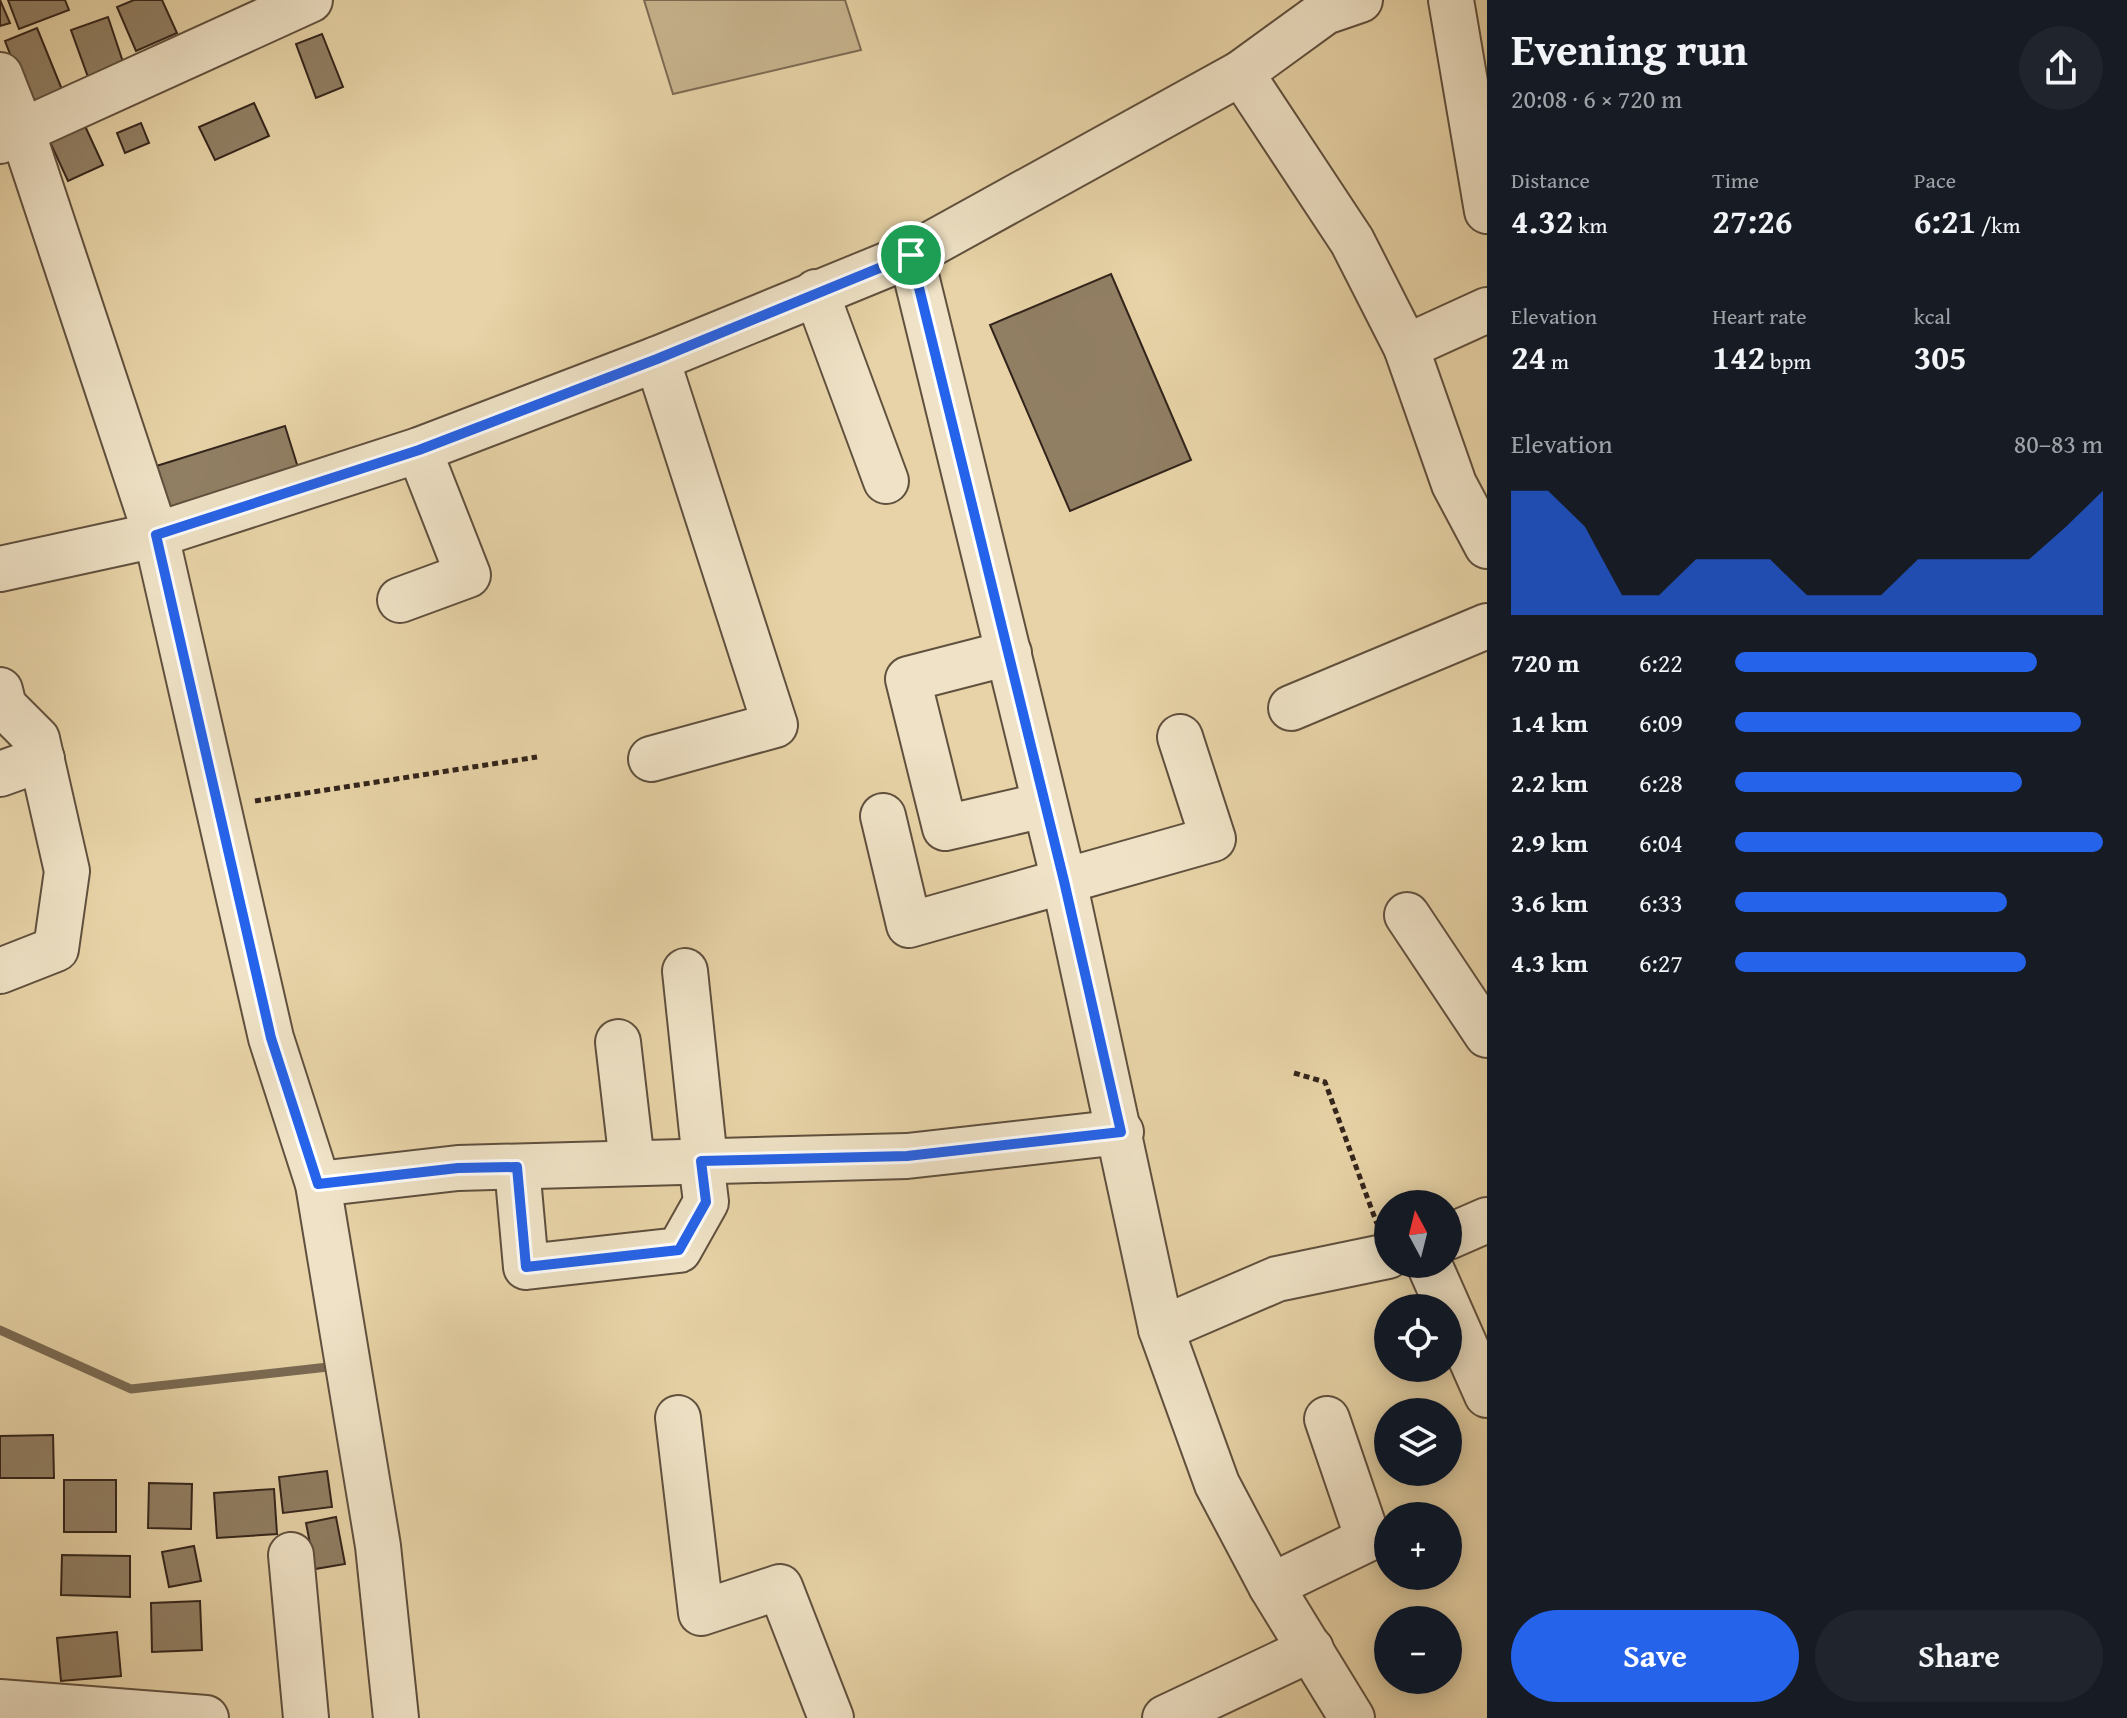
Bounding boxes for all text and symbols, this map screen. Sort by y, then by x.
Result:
text: Evening run [1511,17,1748,81]
button: share [2019,26,2103,110]
text: 20:08 · 6 × 720 m [1511,79,1682,118]
text: Distance [1511,164,1590,196]
text: Time [1712,164,1759,196]
text: Pace [1914,164,1956,196]
text: 4.32 [1511,196,1573,245]
text: 27:26 [1712,196,1792,245]
text: 6:21 [1914,196,1976,245]
text: km [1573,209,1607,241]
text: /km [1976,209,2021,241]
pin [877,221,945,289]
icon: arrive [889,233,933,277]
text: Elevation [1511,300,1597,332]
text: Heart rate [1712,300,1807,332]
text: kcal [1914,300,1951,332]
text: 24 [1511,332,1546,381]
text: 142 [1712,332,1765,381]
text: 305 [1914,332,1967,381]
text: m [1546,345,1569,377]
text: bpm [1765,345,1811,377]
text: Elevation [1511,424,1613,463]
text: 80–83 m [2014,424,2103,463]
text: 720 m [1511,643,1579,682]
text: 6:22 [1639,643,1683,682]
text: 1.4 km [1511,703,1588,742]
text: 6:09 [1639,703,1683,742]
text: 2.2 km [1511,763,1588,802]
text: 6:28 [1639,763,1683,802]
text: 2.9 km [1511,823,1588,862]
text: 6:04 [1639,823,1683,862]
text: 3.6 km [1511,883,1588,922]
text: 6:33 [1639,883,1683,922]
text: 4.3 km [1511,943,1588,982]
text: 6:27 [1639,943,1683,982]
north arrow [1374,1190,1462,1278]
map controls [1374,1190,1462,1694]
button: locate [1374,1294,1462,1382]
button: layers [1374,1398,1462,1486]
button: + [1374,1502,1462,1590]
button: − [1374,1606,1462,1694]
button: Save [1511,1610,1799,1702]
button: Share [1815,1610,2103,1702]

